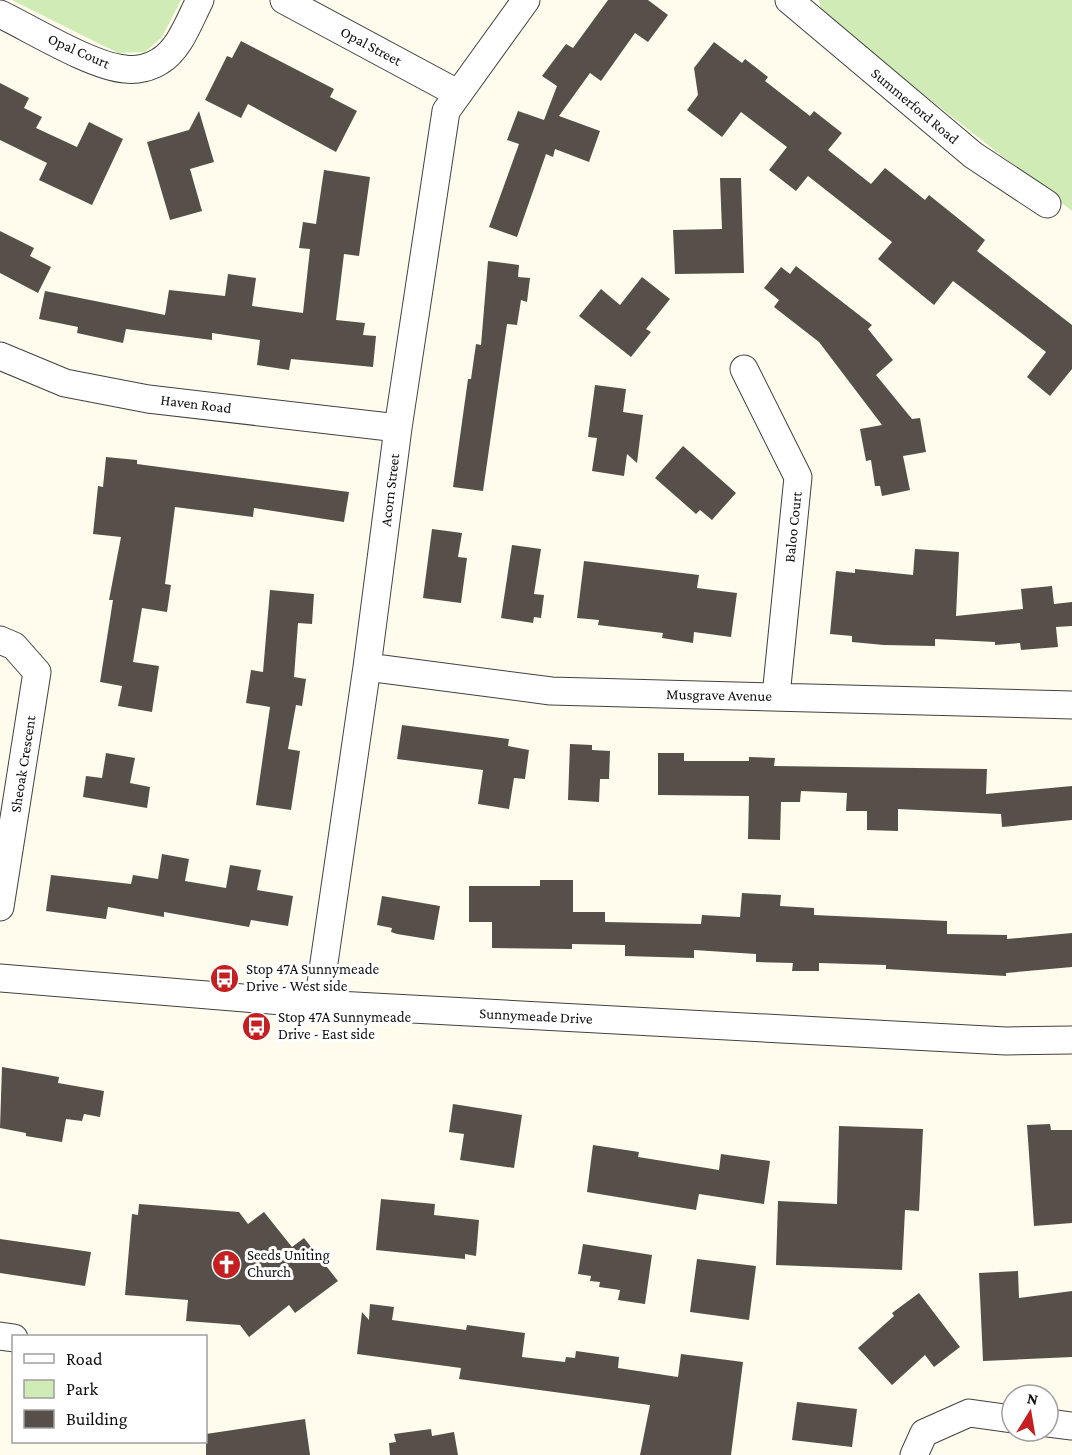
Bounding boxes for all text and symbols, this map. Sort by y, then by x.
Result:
street label: Opal Street [337,23,405,70]
street label: Opal Court [45,30,113,73]
street label: Summerford Road [868,65,962,147]
street label: Haven Road [160,392,232,416]
street label: Acorn Street [378,452,403,527]
street label: Baloo Court [781,490,805,563]
street label: Musgrave Avenue [666,686,772,705]
street label: Sheoak Crescent [7,713,39,814]
place label: Stop 47A Sunnymeade Drive - West side [246,961,380,994]
bus stop icon: Stop 47A Sunnymeade Drive - West side [209,962,241,994]
street label: Sunnymeade Drive [479,1005,594,1028]
place label: Stop 47A Sunnymeade Drive - East side [278,1009,412,1042]
bus stop icon: Stop 47A Sunnymeade Drive - East side [241,1010,273,1042]
place label: Seeds Uniting Church [247,1247,330,1280]
church icon: Seeds Uniting Church [210,1248,242,1280]
legend [12,1335,207,1443]
text: Road [66,1349,103,1369]
text: Park [66,1379,98,1399]
north arrow [1000,1383,1060,1443]
text: N [1026,1389,1040,1408]
text: Building [66,1409,128,1429]

